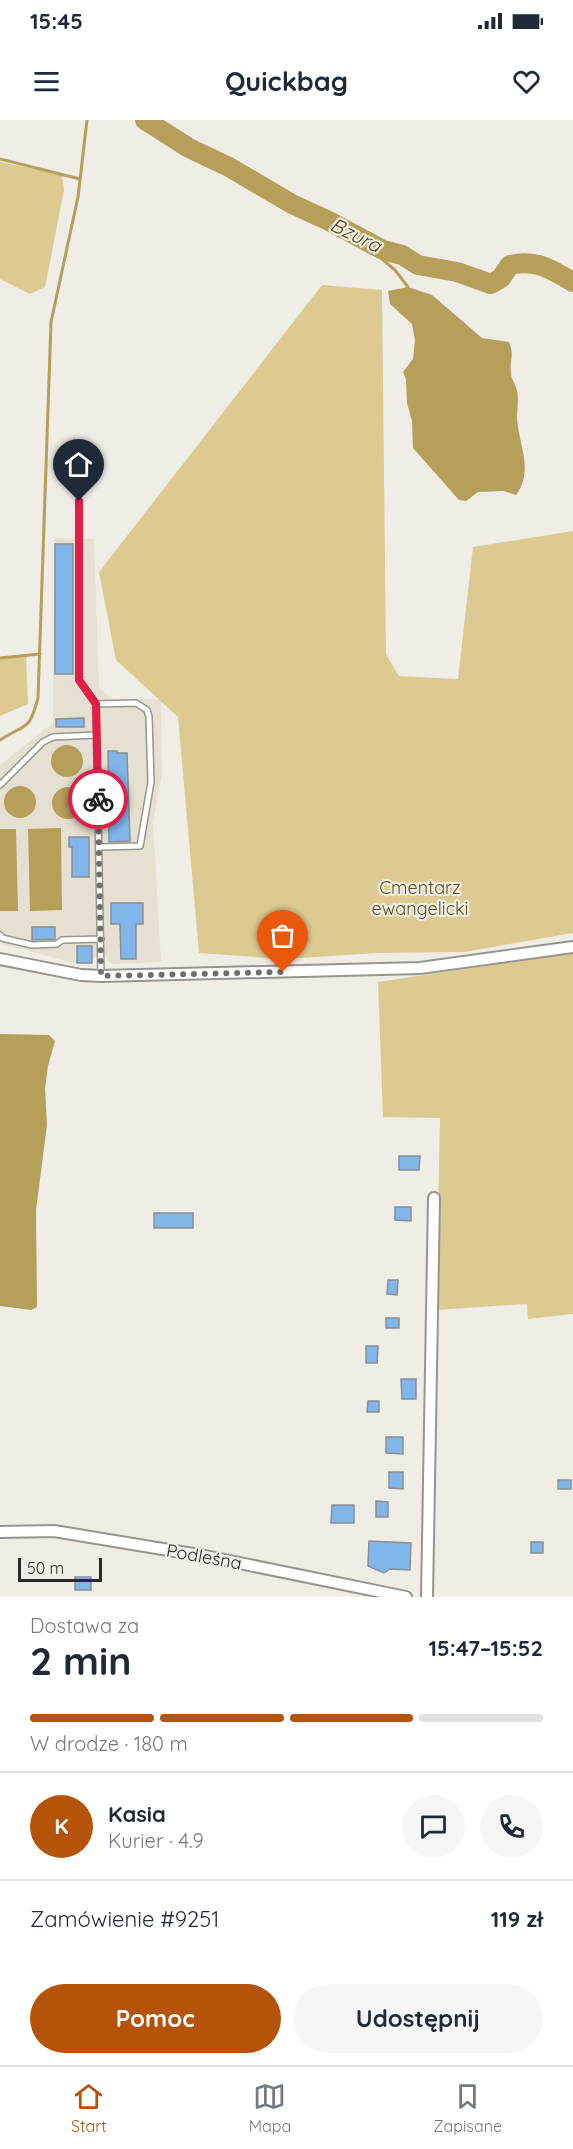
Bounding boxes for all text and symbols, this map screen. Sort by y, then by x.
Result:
text: 15:45 [30,7,83,35]
text: Quickbag [225,64,348,98]
icon: menu [30,65,63,98]
icon: heart [510,65,543,98]
water label: Bzura [327,212,387,258]
pin [53,439,104,501]
icon: home [62,448,95,481]
courier [68,769,128,829]
icon: bike [82,783,115,816]
park label: Cmentarz ewangelicki [372,876,468,920]
pin [257,910,308,972]
icon: bag [266,919,299,952]
street label: Podleśna [165,1539,244,1574]
scale bar [18,1555,102,1582]
text: 50 m [27,1558,64,1578]
text: Dostawa za [30,1613,139,1638]
text: 15:47–15:52 [429,1634,543,1662]
text: 2 min [30,1636,132,1685]
text: W drodze · 180 m [30,1731,188,1756]
button: chat [402,1795,465,1858]
button: phone [480,1795,543,1858]
text: Kasia [108,1800,166,1828]
text: K [54,1812,69,1840]
text: Kurier · 4.9 [108,1828,204,1853]
text: Zamówienie #9251 [30,1905,219,1933]
text: 119 zł [491,1905,543,1933]
button: Pomoc [30,1984,281,2053]
button: Udostępnij [293,1984,543,2053]
tab: Start [71,2080,107,2136]
tab: Mapa [249,2080,291,2136]
tab: Zapisane [433,2080,502,2136]

